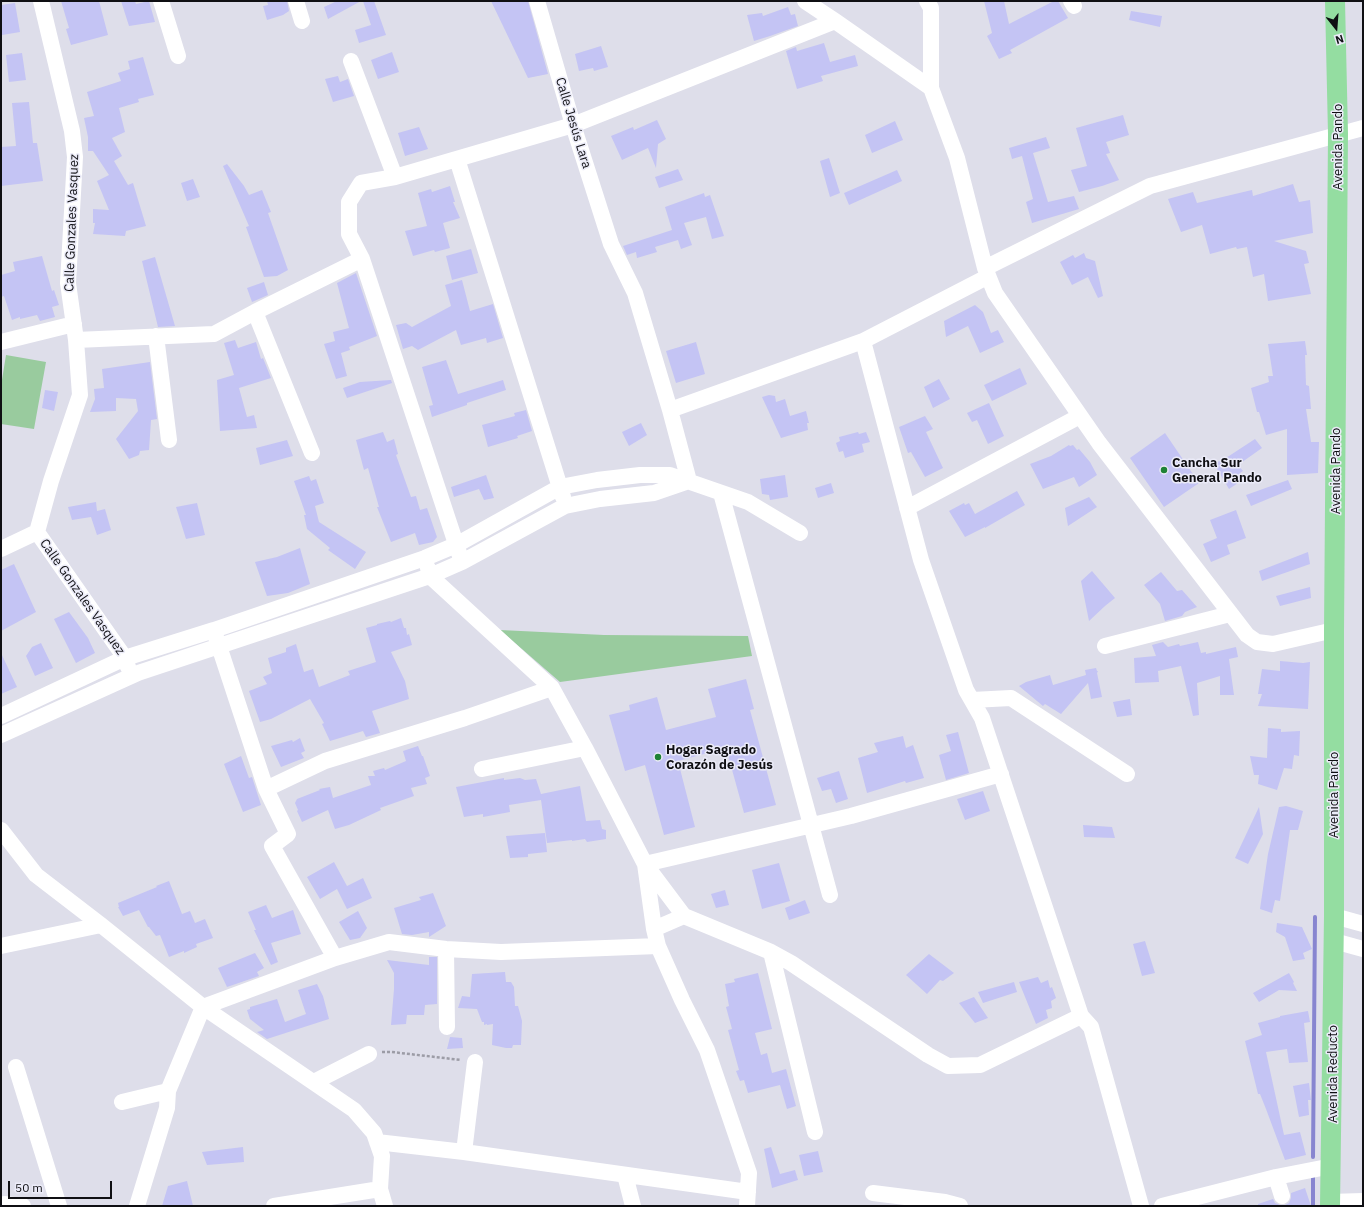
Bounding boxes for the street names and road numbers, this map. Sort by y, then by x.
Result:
street label: Calle Jesús Lara [552,76,594,170]
street label: Avenida Pando [1330,104,1346,190]
street label: Calle Gonzales Vasquez [62,154,82,292]
street label: Avenida Pando [1328,428,1344,514]
street label: Calle Gonzales Vasquez [36,536,128,658]
street label: Avenida Pando [1326,752,1342,838]
street label: Avenida Reducto [1325,1025,1341,1123]

